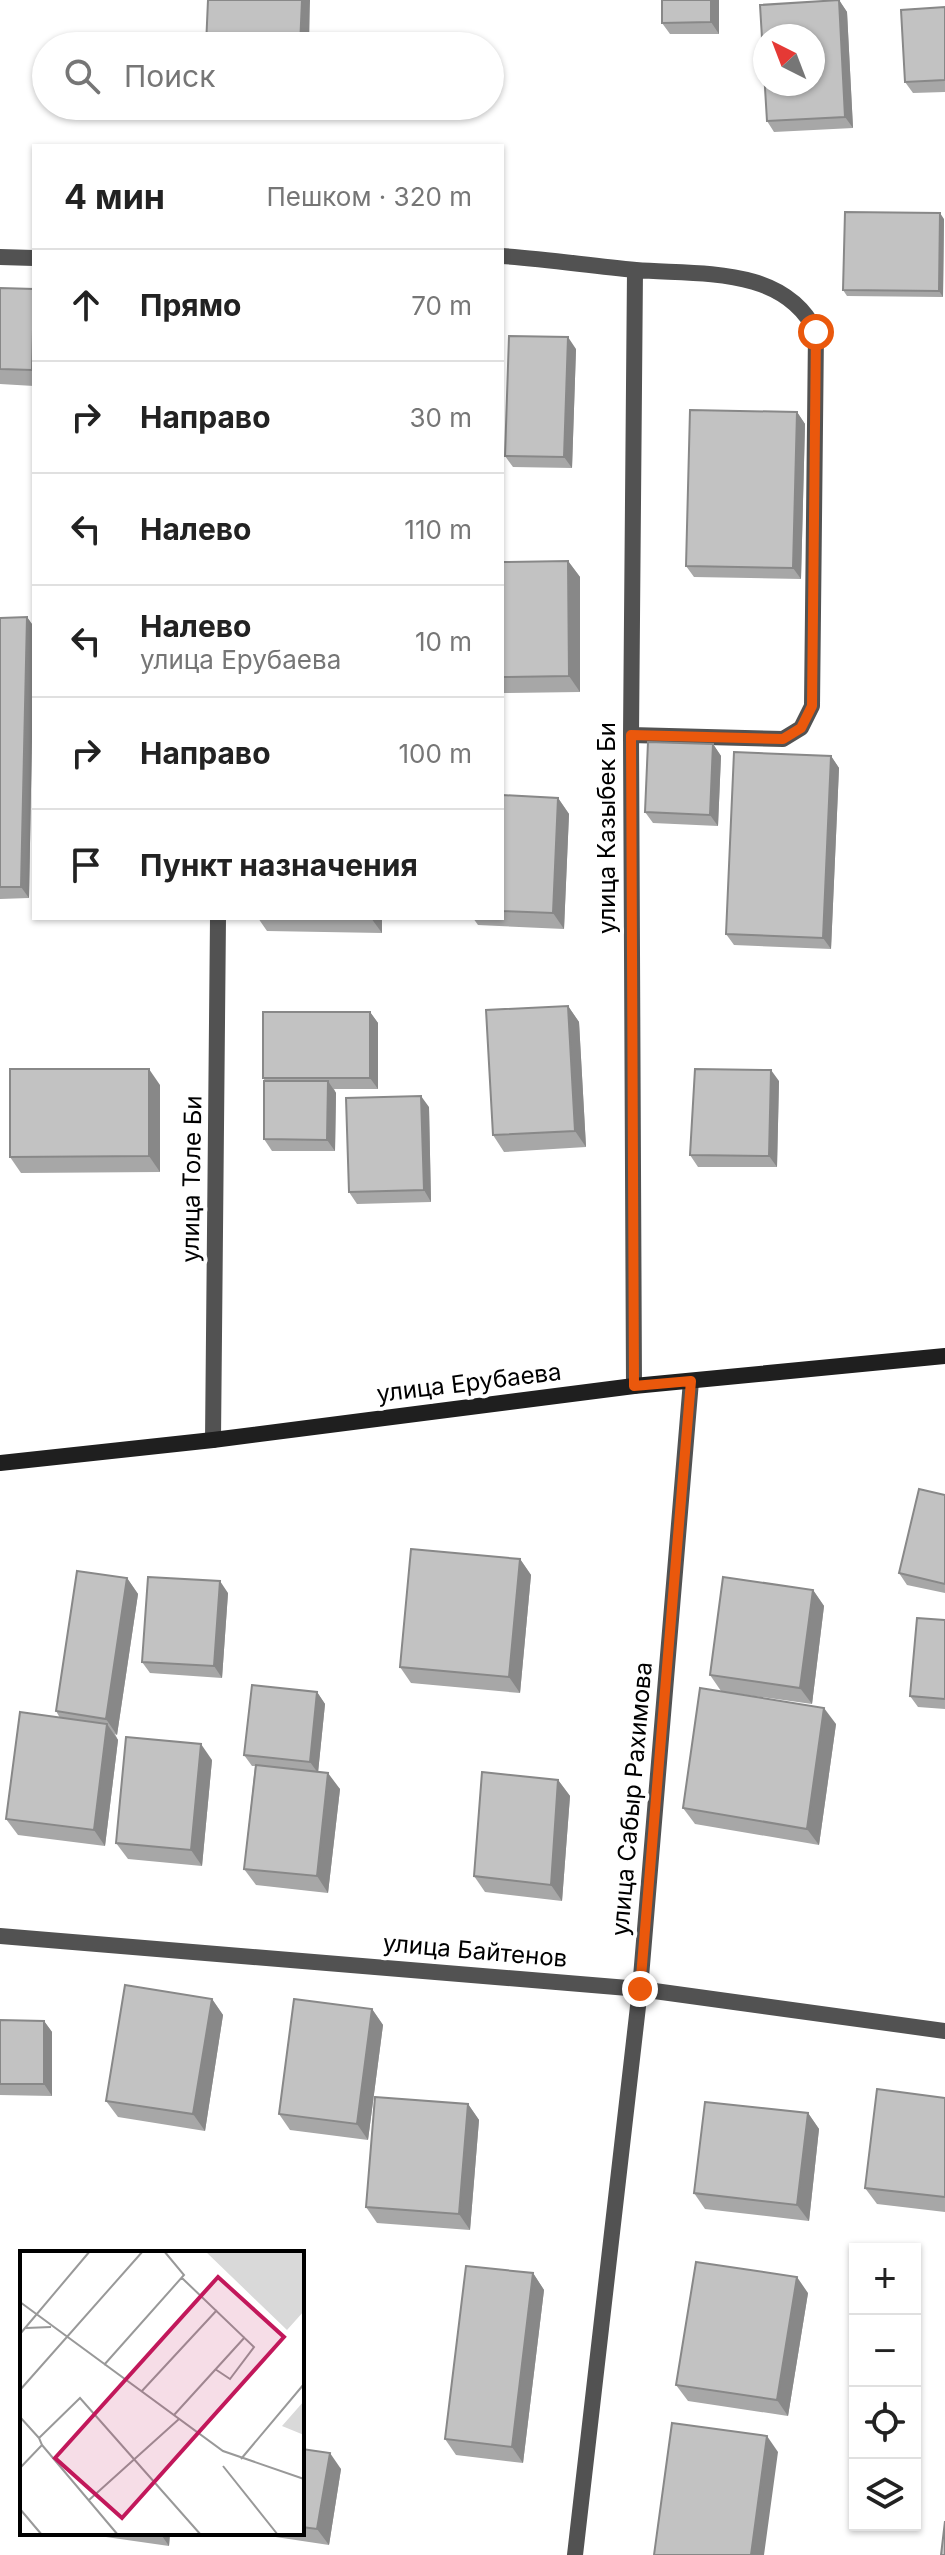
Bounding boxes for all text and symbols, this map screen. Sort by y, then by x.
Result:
north arrow [753,24,825,96]
search box [32,32,504,120]
icon: search [60,54,104,98]
text: Поиск [124,58,215,94]
text: 4 мин [64,176,165,217]
text: Пешком · 320 m [267,181,472,212]
icon: ahead [64,283,108,327]
text: Прямо [140,287,241,323]
text: 70 m [411,290,472,321]
route start [798,314,834,350]
icon: right [64,395,108,439]
text: Направо [140,399,271,435]
text: 30 m [409,402,472,433]
icon: left [64,507,108,551]
text: Налево [140,511,252,547]
text: 110 m [404,514,472,545]
text: Налево [140,608,252,644]
icon: left [64,619,108,663]
text: 10 m [415,626,472,657]
text: улица Ерубаева [140,644,341,675]
street label: улица Казыбек Би [592,722,621,934]
icon: right [64,731,108,775]
text: Направо [140,735,271,771]
text: 100 m [399,738,472,769]
icon: arrive [64,843,108,887]
text: Пункт назначения [140,847,418,883]
street label: улица Толе Би [176,1095,207,1263]
street label: улица Ерубаева [375,1357,563,1408]
street label: улица Сабыр Рахимова [605,1661,658,1937]
street label: улица Байтенов [382,1928,568,1973]
route end [622,1971,658,2007]
map controls [849,2243,921,2531]
button: + [849,2243,921,2315]
inset map [20,2251,304,2535]
button: − [849,2315,921,2387]
button: locate [849,2387,921,2459]
button: layers [849,2459,921,2531]

